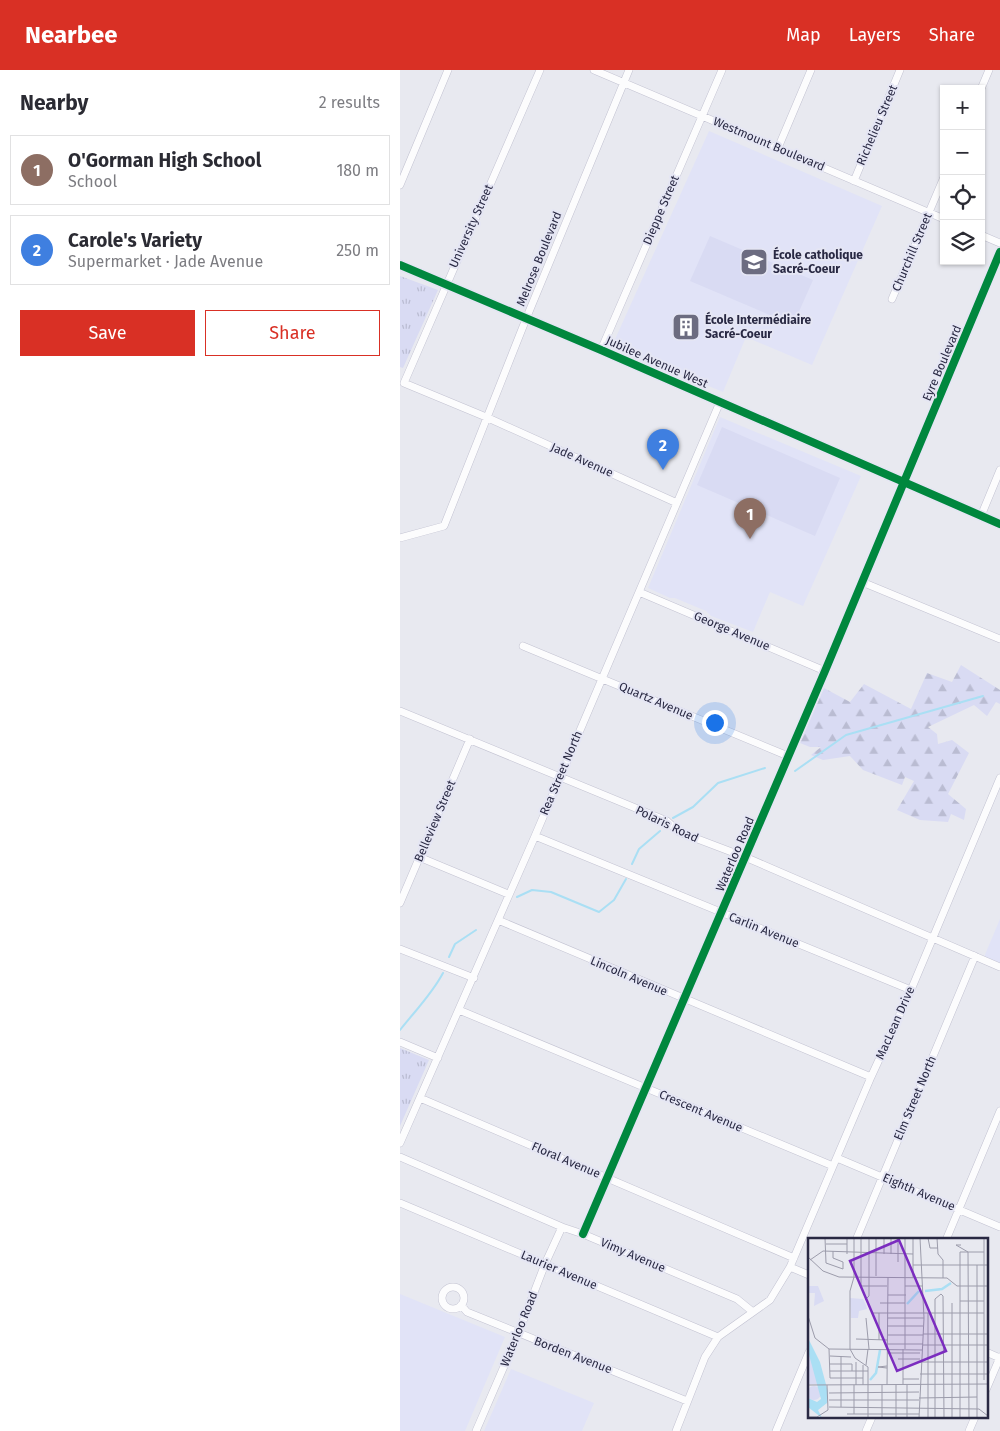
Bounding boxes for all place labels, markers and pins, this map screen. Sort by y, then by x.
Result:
place label: École catholique Sacré-Coeur [773,246,863,276]
school or university icon: École catholique Sacré-Coeur [739,247,769,277]
place label: École Intermédiaire Sacré-Coeur [705,311,812,341]
building icon: École Intermédiaire Sacré-Coeur [671,312,701,342]
pin: 2 [647,429,679,470]
pin: 1 [734,498,766,539]

